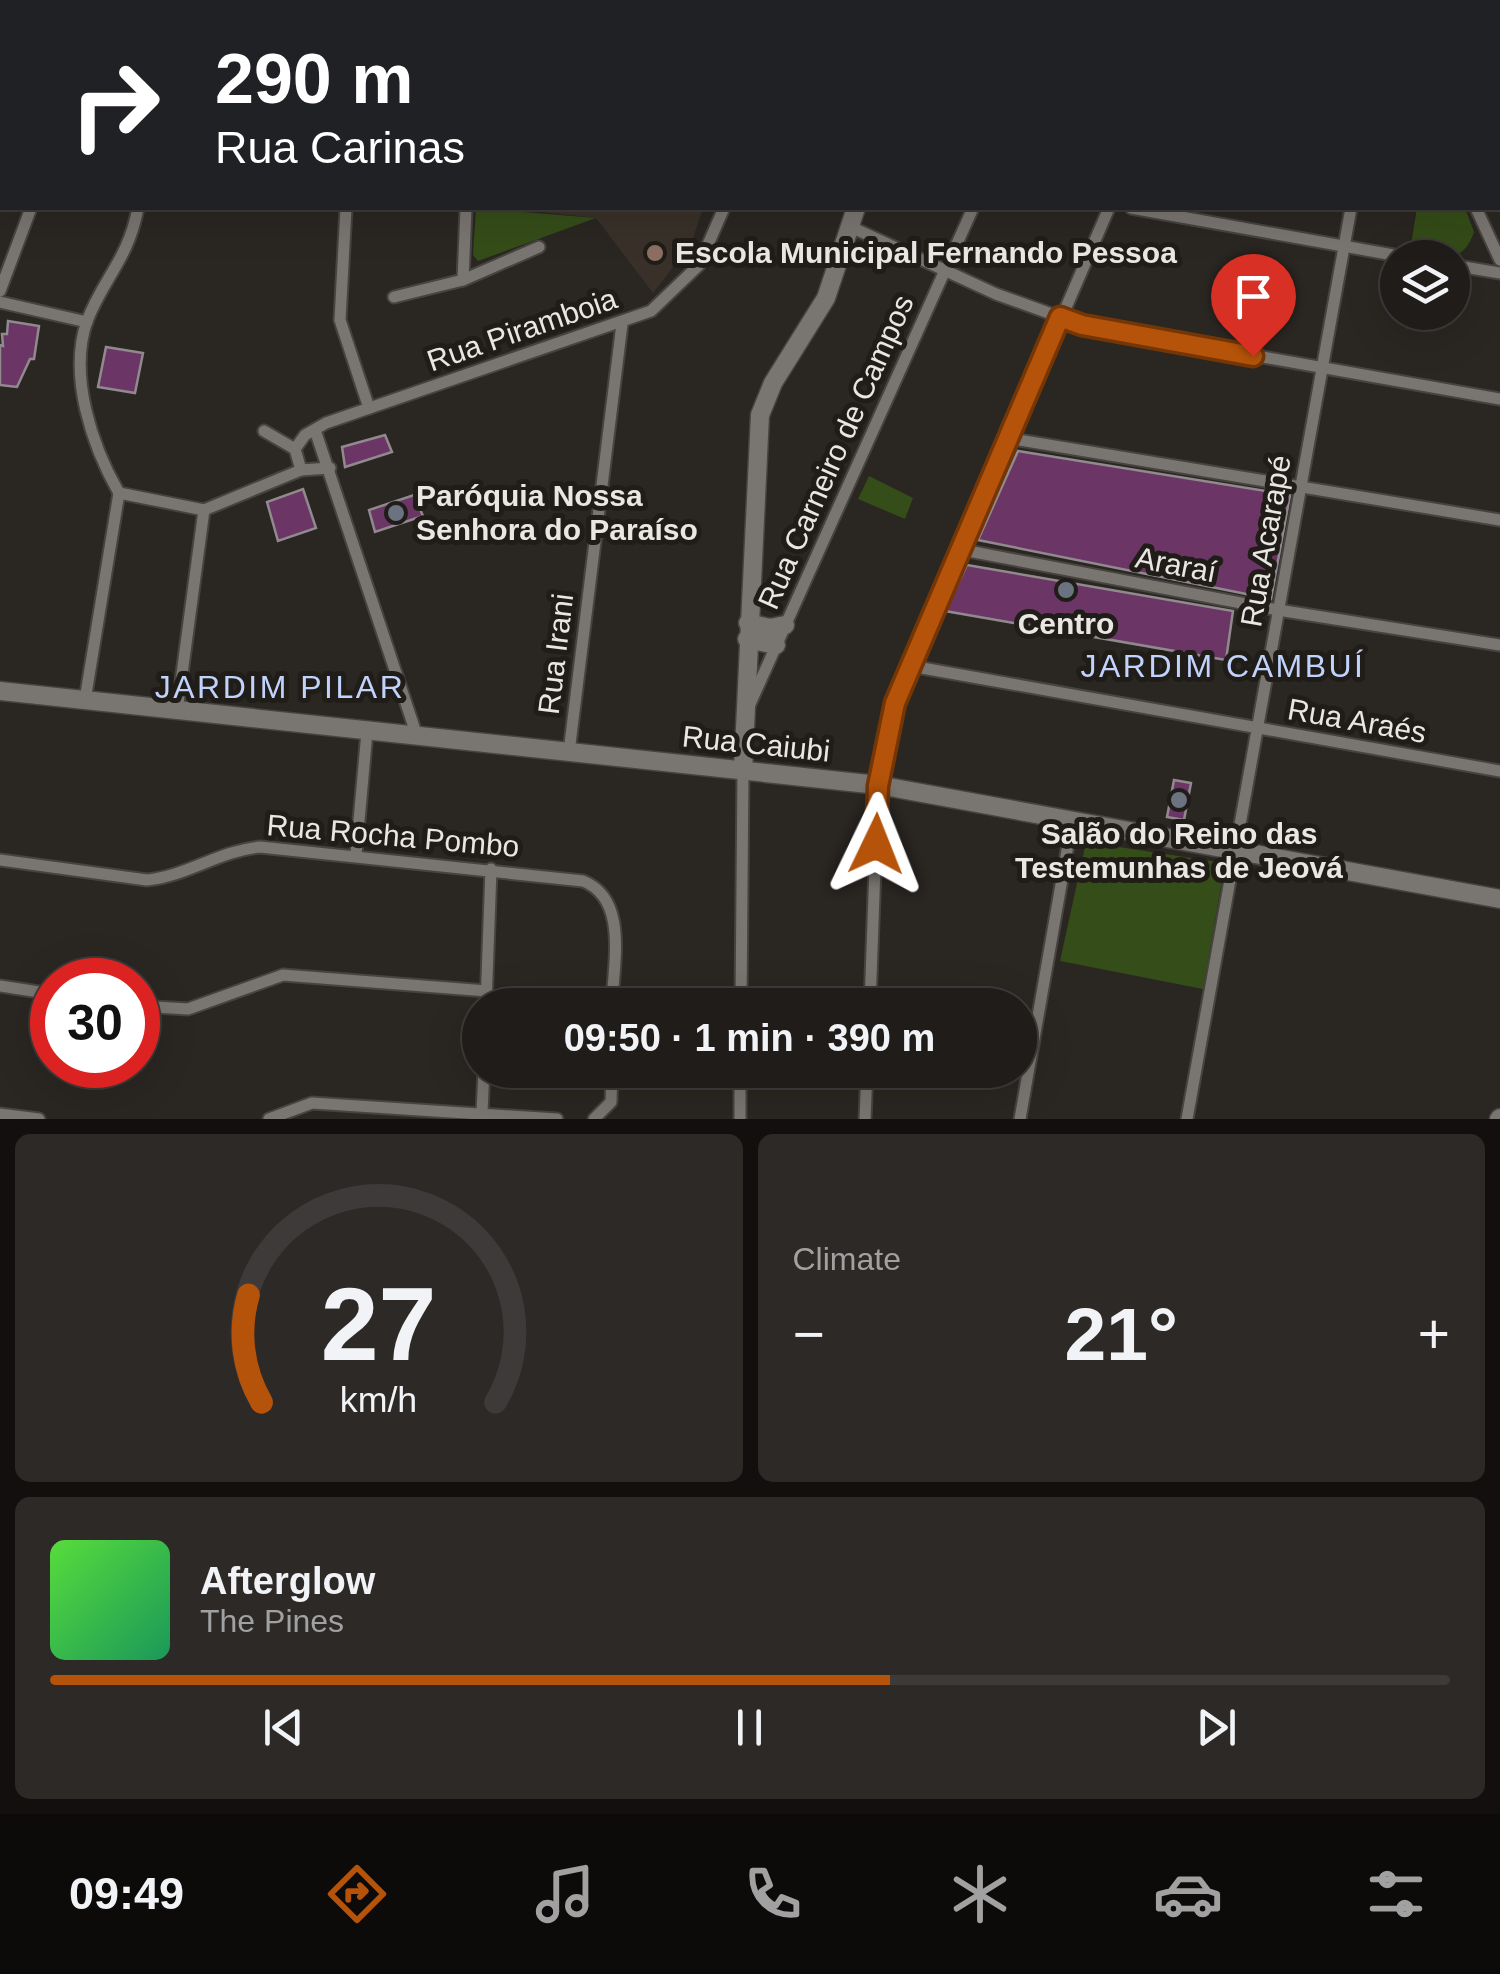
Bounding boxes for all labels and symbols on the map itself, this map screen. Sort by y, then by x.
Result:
place label: Escola Municipal Fernando Pessoa [675,236,1177,269]
marker: Escola Municipal Fernando Pessoa [644,242,666,264]
pin [1211,254,1296,357]
street label: Rua Piramboia [423,282,621,377]
street label: Rua Carneiro de Campos [751,290,920,614]
street label: Rua Acarapé [1234,453,1297,629]
place label: Paróquia Nossa Senhora do Paraíso [416,479,698,546]
marker: Paróquia Nossa Senhora do Paraíso [385,502,407,524]
street label: Araraí [1133,541,1220,589]
marker: Centro [1055,579,1077,601]
street label: Rua Irani [532,592,579,716]
place label: Centro [1018,607,1114,640]
district label: JARDIM CAMBUÍ [1081,648,1365,684]
district label: JARDIM PILAR [155,669,405,705]
street label: Rua Araés [1285,692,1429,749]
street label: Rua Caiubi [681,719,832,768]
marker: Salão do Reino das Testemunhas de Jeová [1168,789,1190,811]
position arrow [824,792,928,896]
street label: Rua Rocha Pombo [265,808,521,863]
place label: Salão do Reino das Testemunhas de Jeová [1015,817,1343,884]
speed limit sign: 30 [30,958,160,1088]

